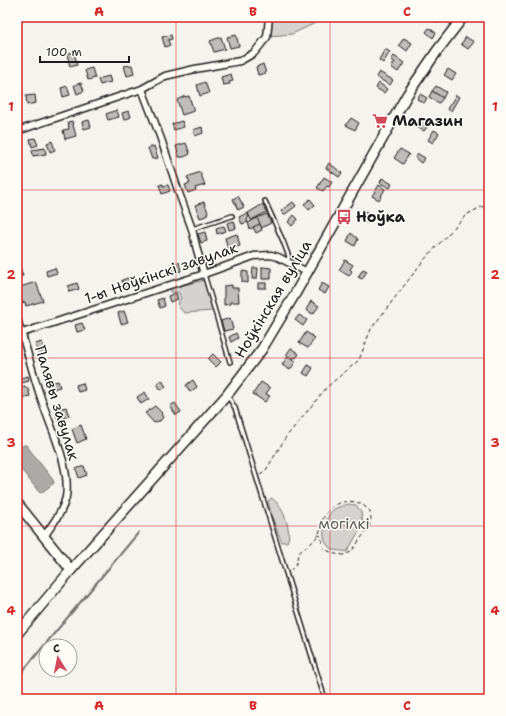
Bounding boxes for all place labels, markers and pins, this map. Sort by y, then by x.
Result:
place label: Магазин [392,111,463,131]
supermarket icon: Магазин [371,112,389,130]
place label: Ноўка [356,207,406,227]
bus stop icon: Ноўка [335,208,353,226]

